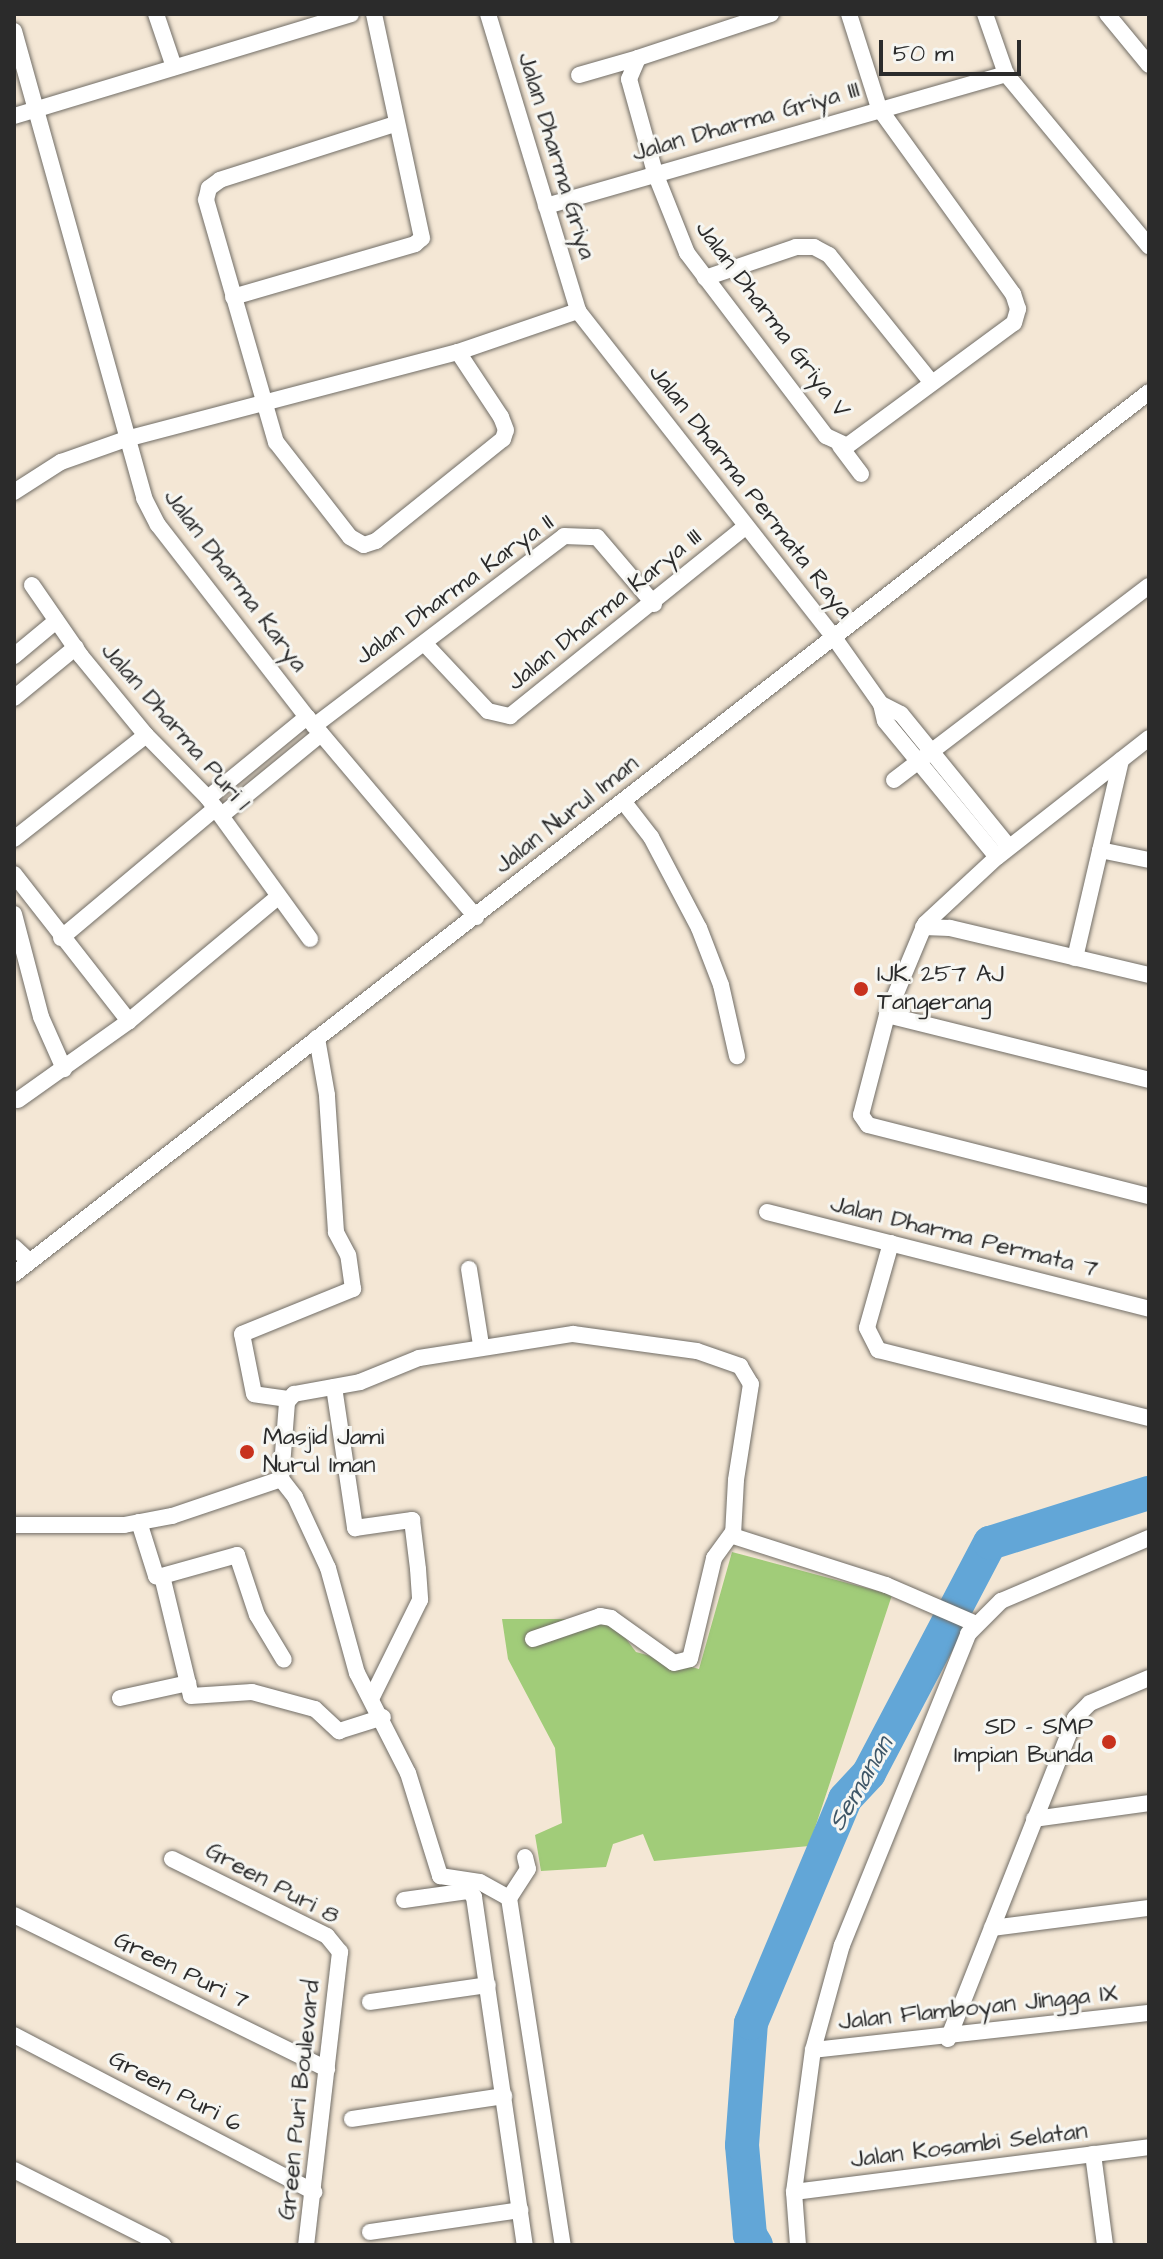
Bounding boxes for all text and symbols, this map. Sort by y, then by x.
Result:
scale bar [883,24,1025,74]
text: 50 m [893,37,953,71]
street label: Jalan Dharma Griya [511,49,601,263]
street label: Jalan Dharma Griya III [629,76,863,168]
street label: Jalan Dharma Griya V [688,216,856,424]
street label: Jalan Dharma Permata Raya [642,359,858,625]
street label: Jalan Dharma Karya [157,484,313,678]
street label: Jalan Dharma Karya II [350,508,560,672]
street label: Jalan Dharma Karya III [502,523,708,697]
street label: Jalan Dharma Puri 1 [94,637,256,817]
street label: Jalan Nurul Iman [489,750,645,880]
place label: IJK. 257 AJ Tangerang [877,961,1004,1017]
marker: IJK. 257 AJ Tangerang [852,980,870,998]
street label: Jalan Dharma Permata 7 [827,1190,1101,1284]
place label: Masjid Jami Nurul Iman [263,1424,384,1480]
marker: Masjid Jami Nurul Iman [238,1443,256,1461]
place label: SD - SMP Impian Bunda [954,1714,1093,1770]
water label: Semanan [822,1731,900,1837]
marker: SD - SMP Impian Bunda [1100,1733,1118,1751]
street label: Green Puri 8 [200,1837,344,1931]
street label: Green Puri 7 [109,1926,253,2016]
street label: Green Puri Boulevard [273,1979,327,2221]
street label: Jalan Flamboyan Jingga IX [837,1979,1119,2037]
street label: Green Puri 6 [104,2045,246,2139]
street label: Jalan Kosambi Selatan [849,2117,1089,2175]

